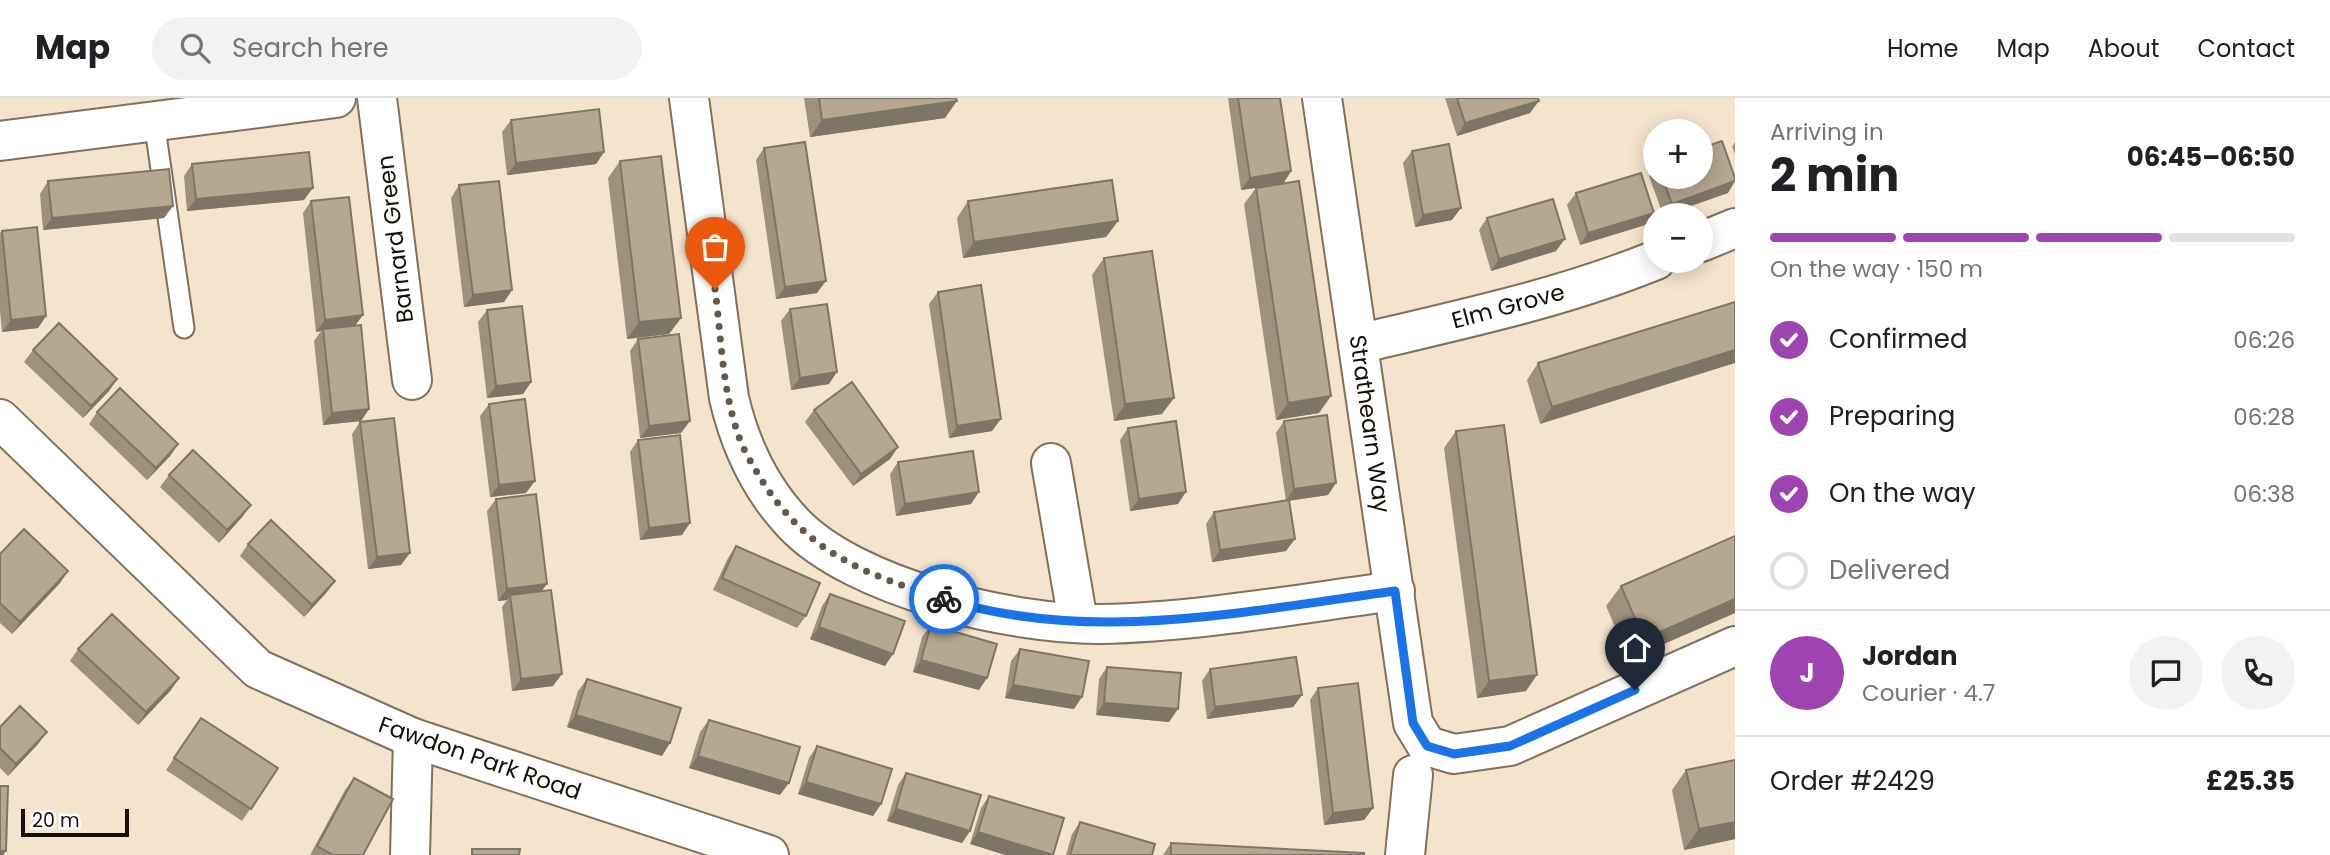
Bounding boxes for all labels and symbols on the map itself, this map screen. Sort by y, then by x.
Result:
street label: Barnard Green [369,153,421,325]
pin [685,217,745,289]
street label: Elm Grove [1448,276,1568,336]
street label: Strathearn Way [1342,333,1398,515]
courier [909,564,979,634]
pin [1605,618,1665,690]
street label: Fawdon Park Road [374,708,586,808]
scale bar [21,806,130,838]

